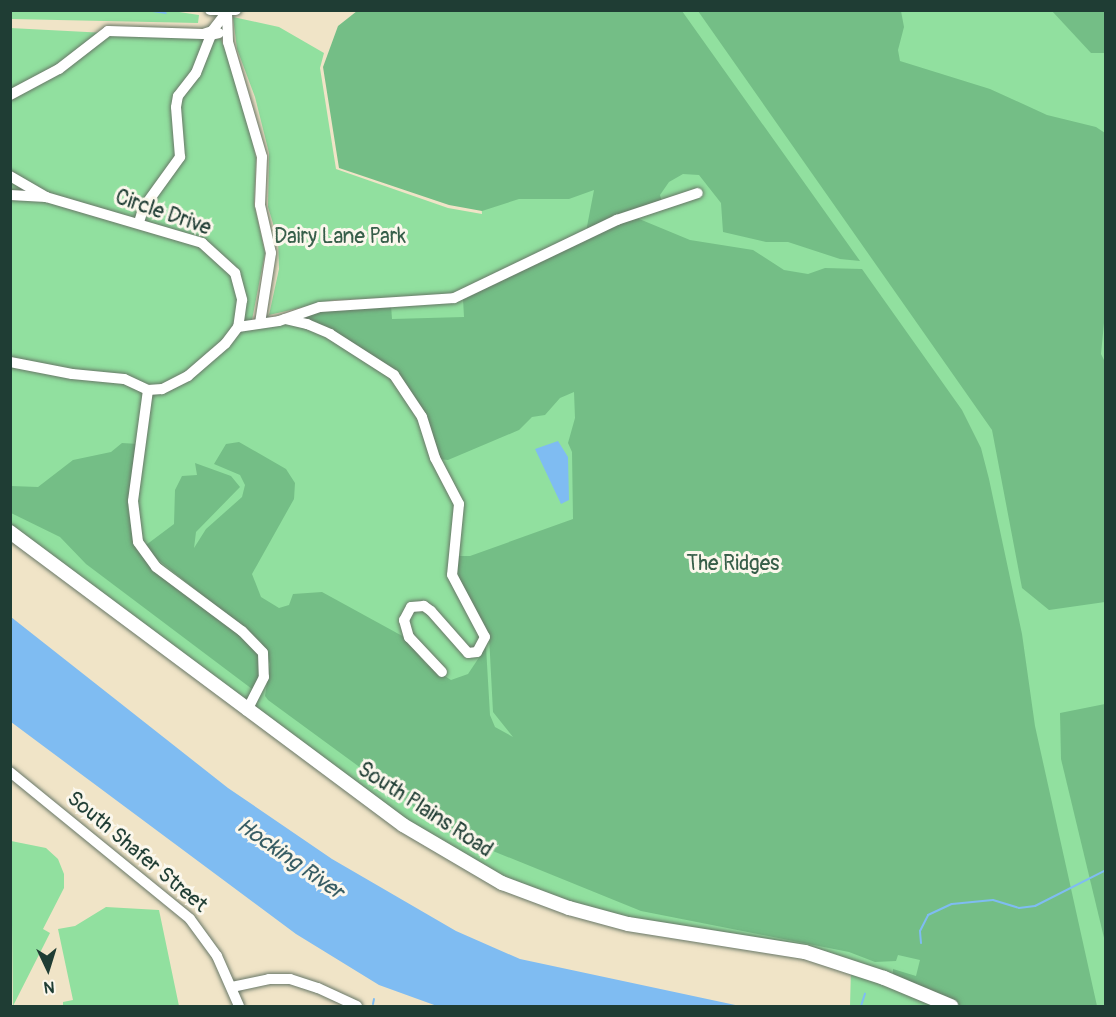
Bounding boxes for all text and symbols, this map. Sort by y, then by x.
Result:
street label: Circle Drive [112,185,214,241]
park label: Dairy Lane Park [274,224,406,250]
park label: The Ridges [687,551,779,577]
street label: South Plains Road [353,757,497,863]
street label: South Shafer Street [62,786,212,918]
water label: Hocking River [232,813,348,905]
north arrow [18,939,78,999]
text: N [43,977,55,997]

